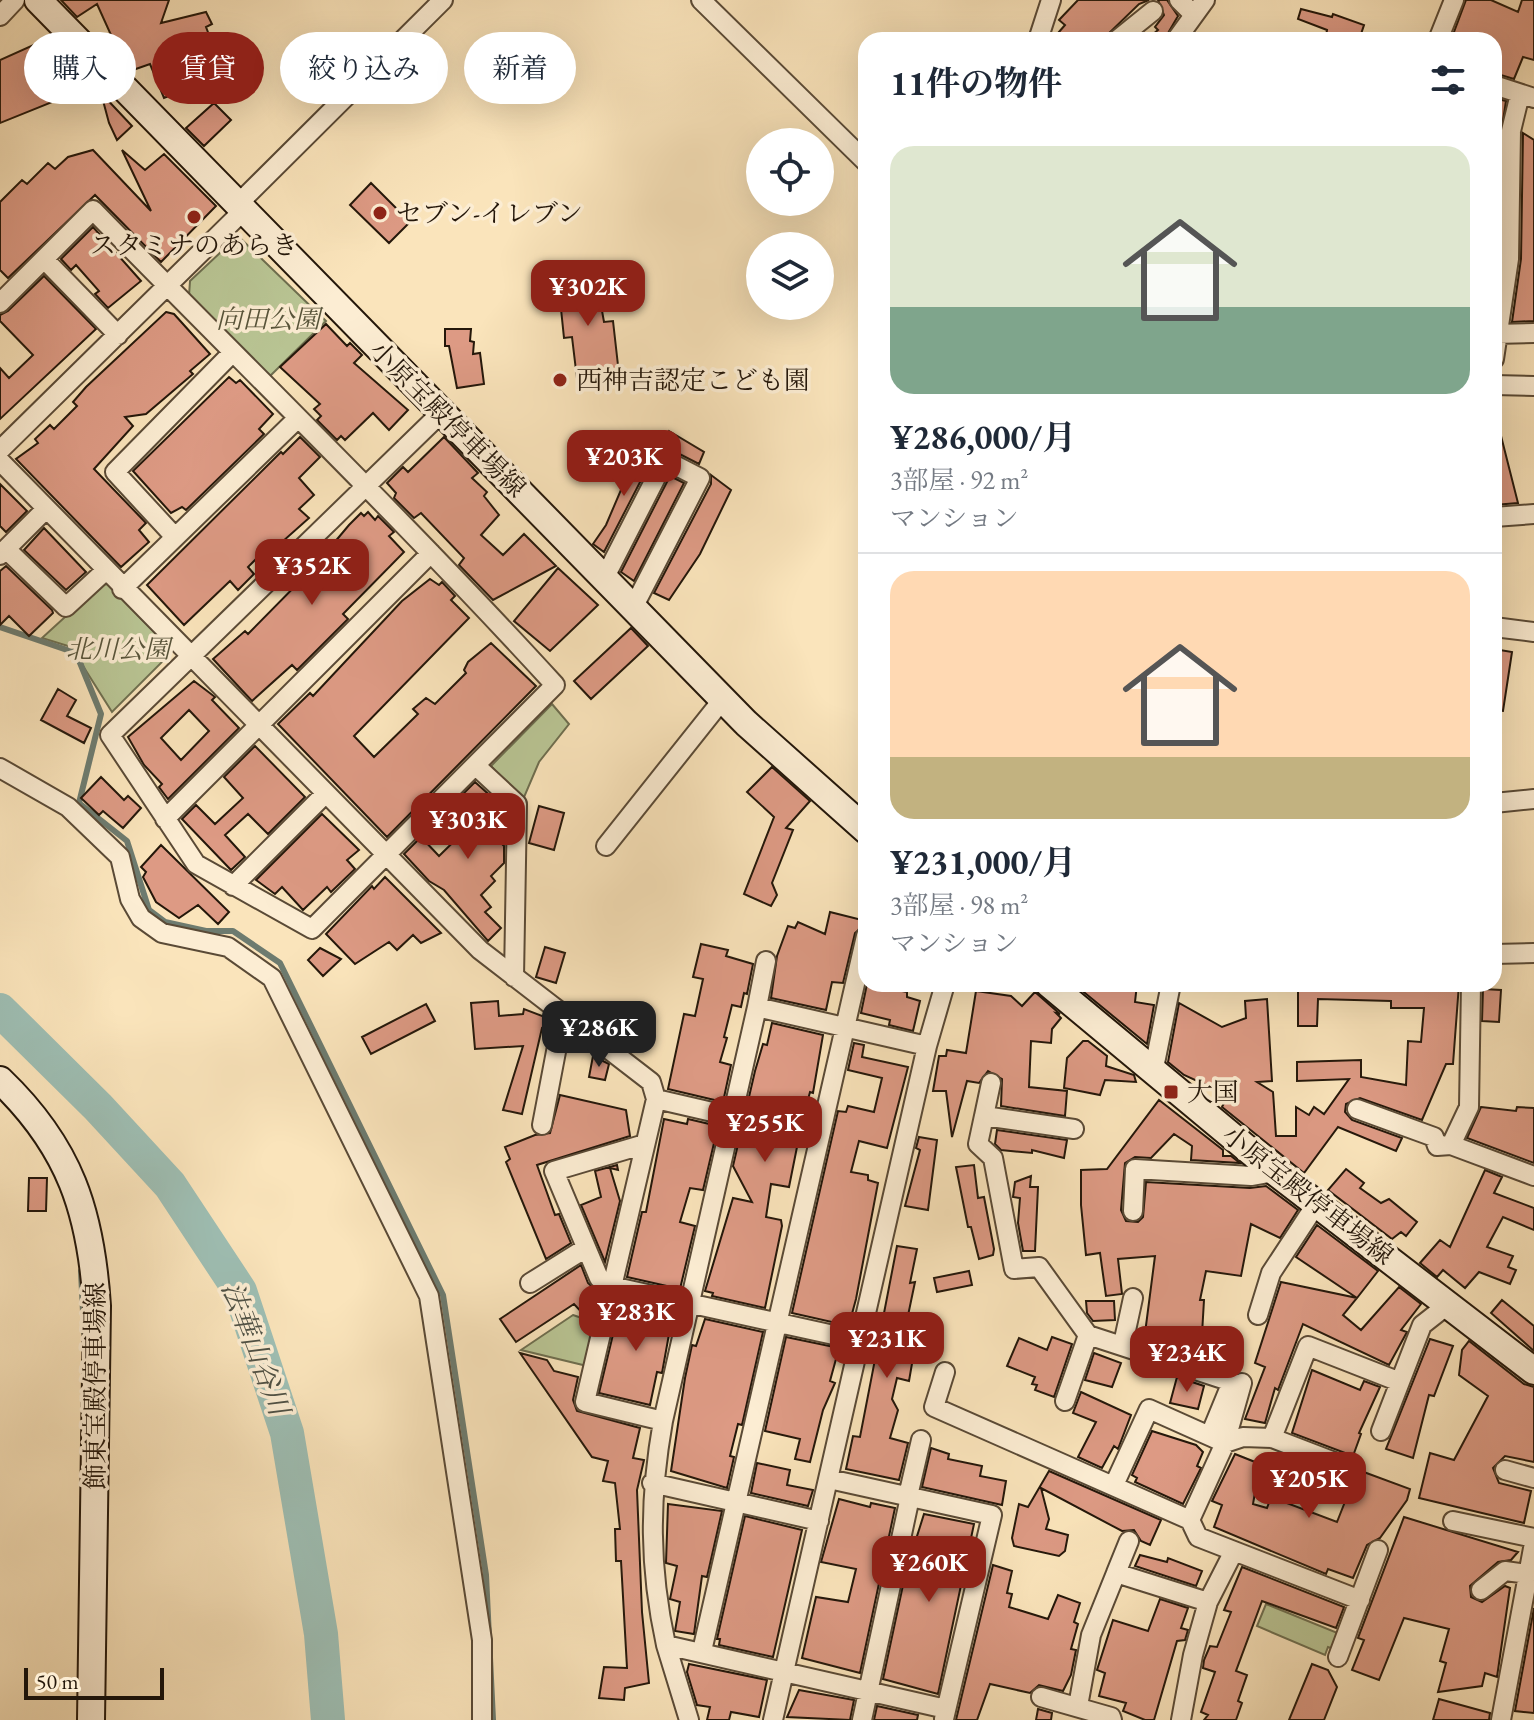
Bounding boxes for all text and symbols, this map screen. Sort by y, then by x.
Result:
chip: 購入 [24,32,136,104]
chip: 賃貸 [152,32,264,104]
chip: 絞り込み [280,32,448,104]
chip: 新着 [464,32,576,104]
icon: filters [1426,58,1470,102]
text: 11件の物件 [890,61,1062,105]
map controls [746,128,834,320]
button: locate [746,128,834,216]
place label: セブン-イレブン [396,196,583,230]
icon: home [1108,198,1252,342]
marker: セブン-イレブン [371,204,389,222]
marker: スタミナのあらき [185,208,203,226]
place label: スタミナのあらき [90,228,298,262]
button: layers [746,232,834,320]
pin: ¥302K [532,260,644,328]
text: ¥302K [549,269,627,303]
park label: 向田公園 [216,302,324,336]
street label: 小原宝殿停車場線 [362,333,534,505]
place label: 西神吉認定こども園 [576,363,810,397]
marker: 西神吉認定こども園 [551,371,569,389]
text: ¥286,000/月 [890,415,1076,459]
pin: ¥203K [568,430,680,498]
text: ¥203K [585,439,663,473]
text: 3部屋 · 92 m² [890,463,1028,497]
text: マンション [890,501,1019,535]
pin: ¥352K [256,539,368,607]
text: ¥352K [273,548,351,582]
icon: home [1108,623,1252,767]
park label: 北川公園 [66,632,174,666]
pin: ¥303K [412,793,524,861]
text: ¥303K [429,802,507,836]
text: ¥231,000/月 [890,840,1076,884]
text: 3部屋 · 98 m² [890,888,1028,922]
text: マンション [890,926,1019,960]
pin: ¥286K [543,1001,655,1069]
text: ¥286K [560,1010,638,1044]
place label: 大国 [1187,1075,1239,1109]
marker: 大国 [1162,1083,1180,1101]
pin: ¥255K [709,1096,821,1164]
text: ¥255K [726,1105,804,1139]
street label: 小原宝殿停車場線 [1216,1118,1400,1272]
water label: 法華山谷川 [214,1276,299,1423]
street label: 飾東宝殿停車場線 [78,1282,112,1490]
pin: ¥283K [580,1285,692,1353]
text: ¥283K [597,1294,675,1328]
pin: ¥231K [831,1312,943,1380]
text: ¥231K [848,1321,926,1355]
pin: ¥234K [1131,1326,1243,1394]
text: ¥234K [1148,1335,1226,1369]
pin: ¥205K [1253,1452,1365,1520]
text: ¥205K [1270,1461,1348,1495]
pin: ¥260K [873,1536,985,1604]
text: ¥260K [890,1545,968,1579]
scale bar [24,1664,164,1700]
text: 50 m [36,1667,79,1696]

